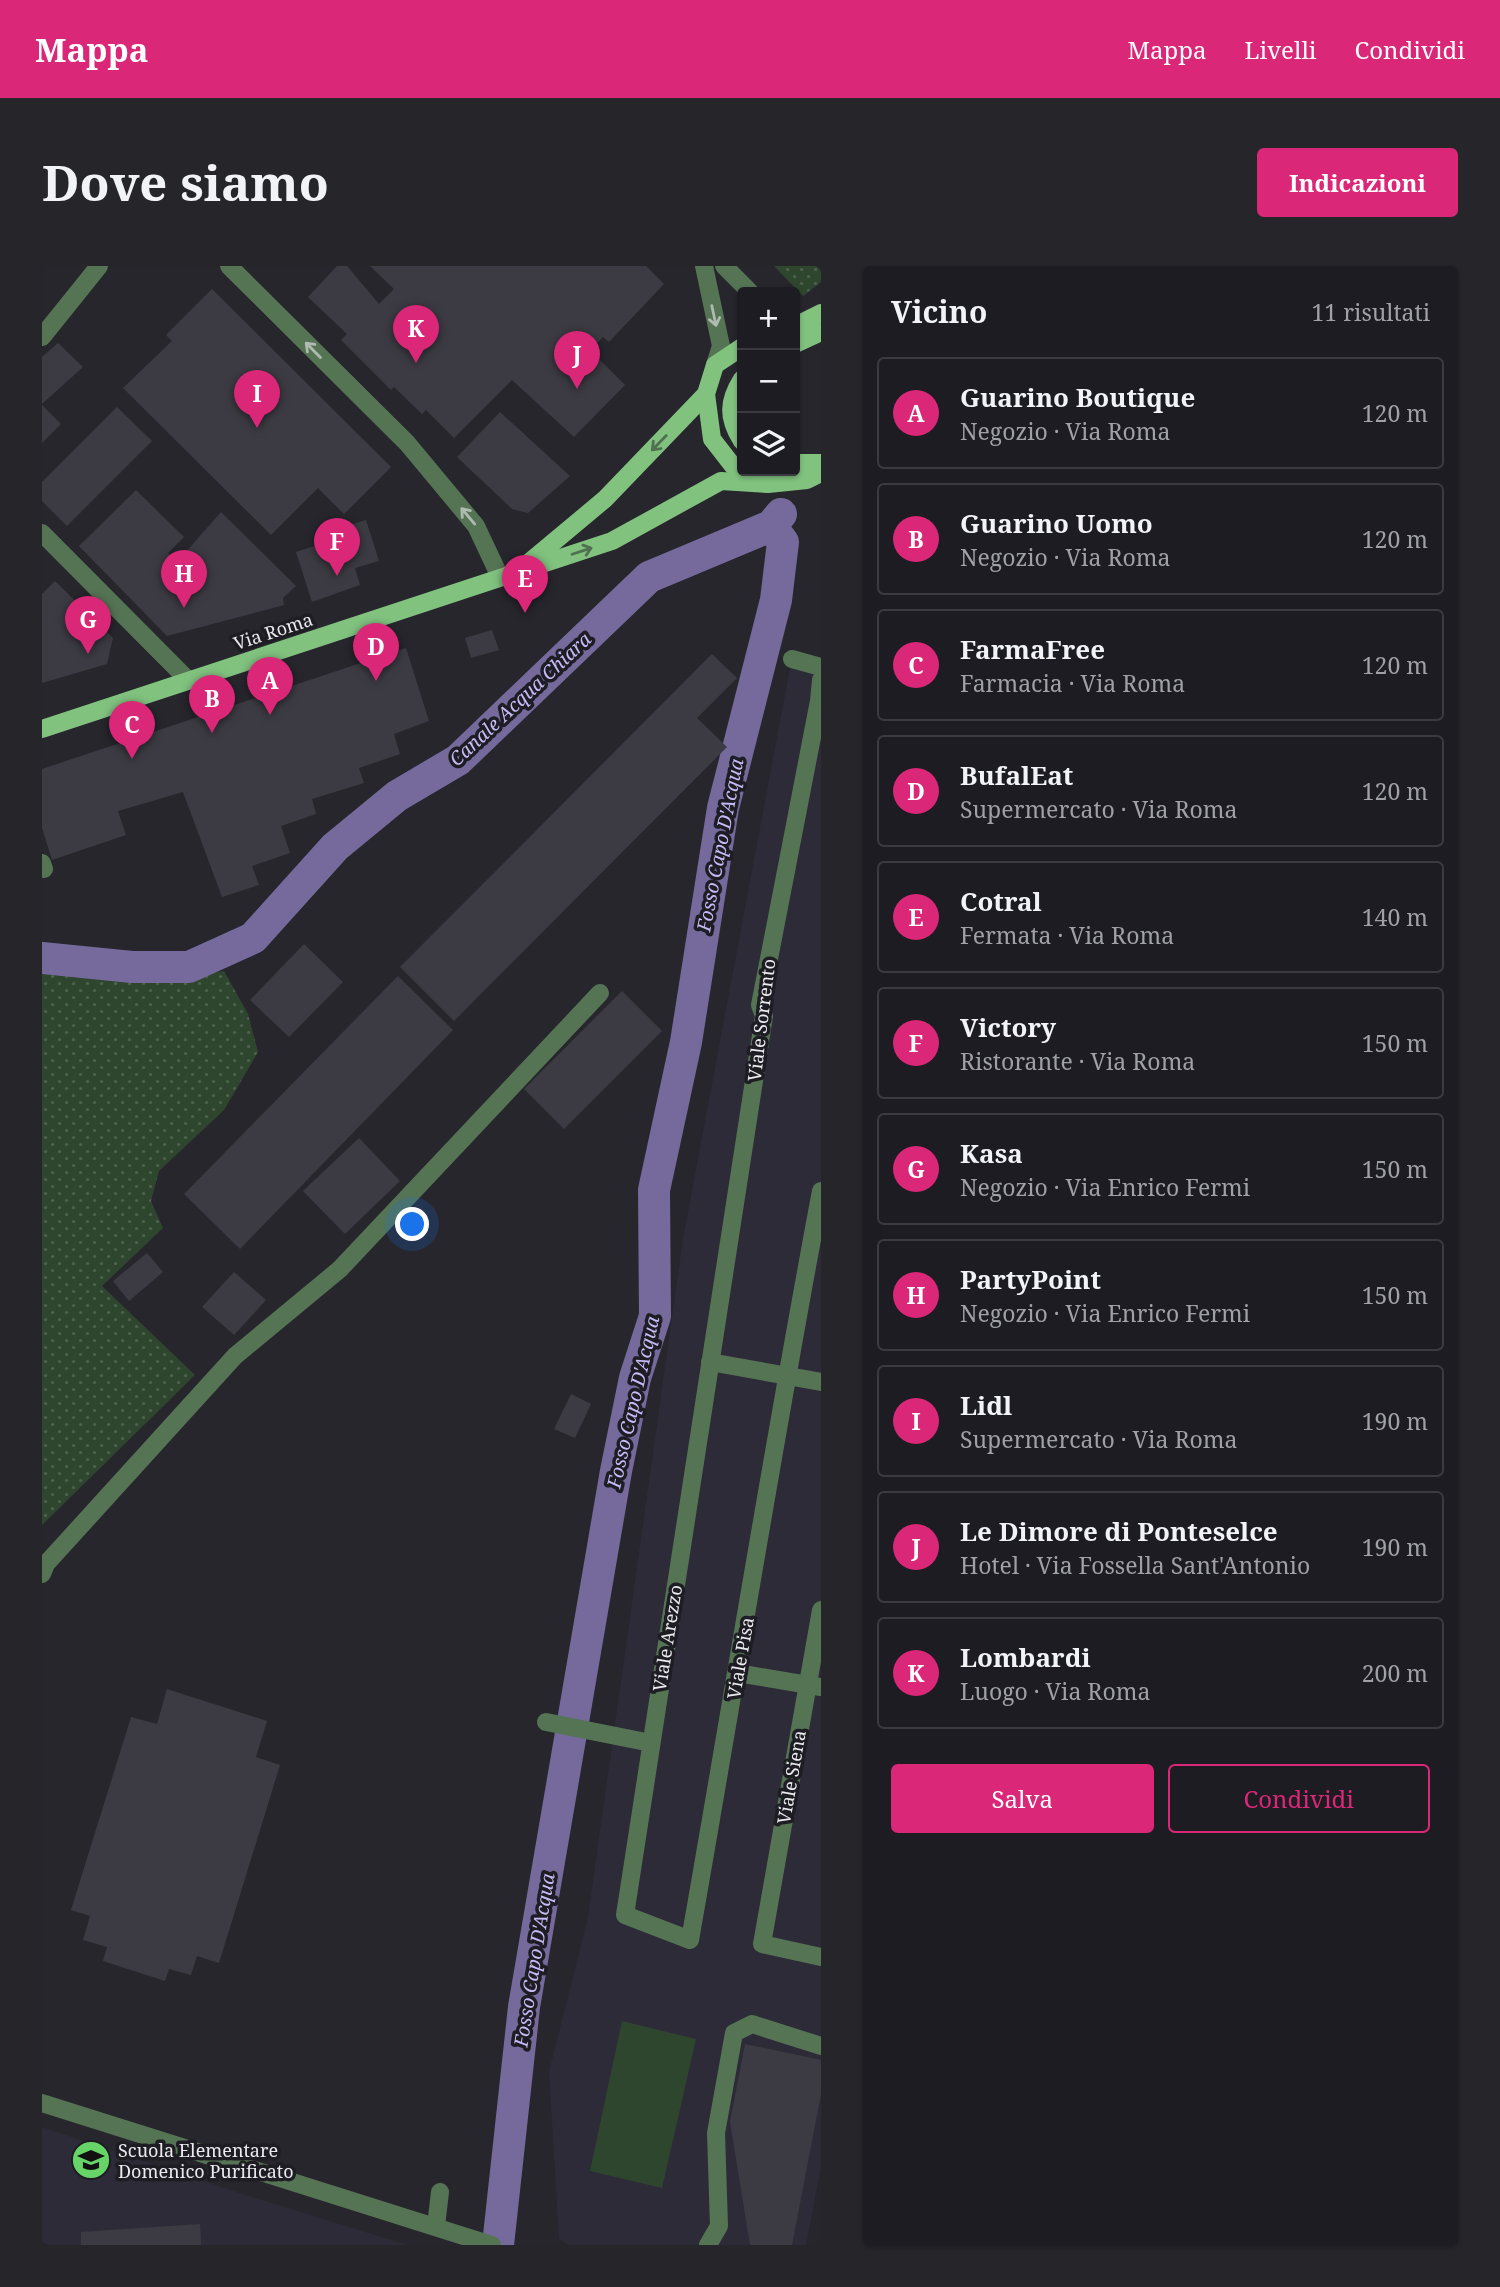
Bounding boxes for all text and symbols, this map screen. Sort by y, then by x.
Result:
text: Mappa [35,27,149,72]
text: Mappa [1128,33,1207,66]
text: Livelli [1245,33,1317,66]
text: Condividi [1355,33,1465,66]
button: Indicazioni [1257,148,1458,217]
text: Dove siamo [42,149,329,215]
map controls [737,287,800,476]
button: + [737,287,800,350]
text: Vicino [891,291,987,332]
text: 11 risultati [1312,296,1430,328]
one-way arrow [708,304,722,327]
pin: K [393,305,439,363]
pin: J [554,331,600,389]
one-way arrow [305,342,322,359]
button: − [737,350,800,413]
pin: I [234,370,280,428]
text: Guarino Boutique [960,379,1195,415]
text: A [907,397,925,429]
text: 120 m [1362,397,1428,429]
button: layers [737,413,800,476]
text: Negozio · Via Roma [960,415,1170,447]
one-way arrow [650,434,667,451]
text: Guarino Uomo [960,505,1153,541]
one-way arrow [461,508,476,526]
pin: F [314,518,360,576]
text: B [908,523,924,555]
text: 120 m [1362,523,1428,555]
text: Negozio · Via Roma [960,541,1170,573]
one-way arrow [571,543,593,556]
pin: H [161,550,207,608]
pin: E [502,555,548,613]
pin: G [65,596,111,654]
street label: Via Roma [230,607,316,655]
pin: D [353,623,399,681]
water label: Canale Acqua Chiara [443,626,597,772]
text: FarmaFree [960,631,1105,667]
text: C [908,649,924,681]
text: 120 m [1362,649,1428,681]
pin: A [247,657,293,715]
text: Farmacia · Via Roma [960,667,1185,699]
pin: B [189,675,235,733]
pin: C [109,701,155,759]
water label: Fosso Capo D'Acqua [690,756,750,935]
text: BufalEat [960,757,1073,793]
text: D [907,775,925,807]
text: 120 m [1362,775,1428,807]
text: Supermercato · Via Roma [960,793,1237,825]
text: Cotral [960,883,1042,919]
text: E [908,901,924,933]
text: 140 m [1362,901,1428,933]
text: Fermata · Via Roma [960,919,1174,951]
street label: Viale Sorrento [742,957,780,1083]
text: Victory [960,1009,1056,1045]
text: F [909,1027,923,1059]
text: 150 m [1362,1027,1428,1059]
text: Ristorante · Via Roma [960,1045,1195,1077]
text: Kasa [960,1135,1023,1171]
text: G [907,1153,925,1185]
text: 150 m [1362,1153,1428,1185]
text: Negozio · Via Enrico Fermi [960,1171,1250,1203]
your location [395,1207,429,1241]
text: PartyPoint [960,1261,1101,1297]
text: H [907,1279,925,1311]
text: 150 m [1362,1279,1428,1311]
text: Negozio · Via Enrico Fermi [960,1297,1250,1329]
water label: Fosso Capo D'Acqua [600,1313,665,1492]
text: Lidl [960,1387,1012,1423]
text: I [911,1405,921,1437]
text: 190 m [1362,1405,1428,1437]
text: Supermercato · Via Roma [960,1423,1237,1455]
text: Le Dimore di Ponteselce [960,1513,1278,1549]
text: J [911,1531,921,1563]
text: 190 m [1362,1531,1428,1563]
text: Hotel · Via Fossella Sant'Antonio [960,1549,1310,1581]
street label: Viale Arezzo [647,1583,687,1693]
street label: Viale Pisa [721,1615,759,1701]
text: Lombardi [960,1639,1091,1675]
text: K [908,1657,924,1689]
text: 200 m [1362,1657,1428,1689]
text: Luogo · Via Roma [960,1675,1150,1707]
street label: Viale Siena [771,1728,811,1826]
button: Salva [891,1764,1154,1833]
button: Condividi [1168,1764,1430,1833]
water label: Fosso Capo D'Acqua [507,1871,561,2050]
place label: Scuola Elementare Domenico Purificato [118,2138,294,2183]
school or university icon: Scuola Elementare Domenico Purificato [70,2139,112,2181]

